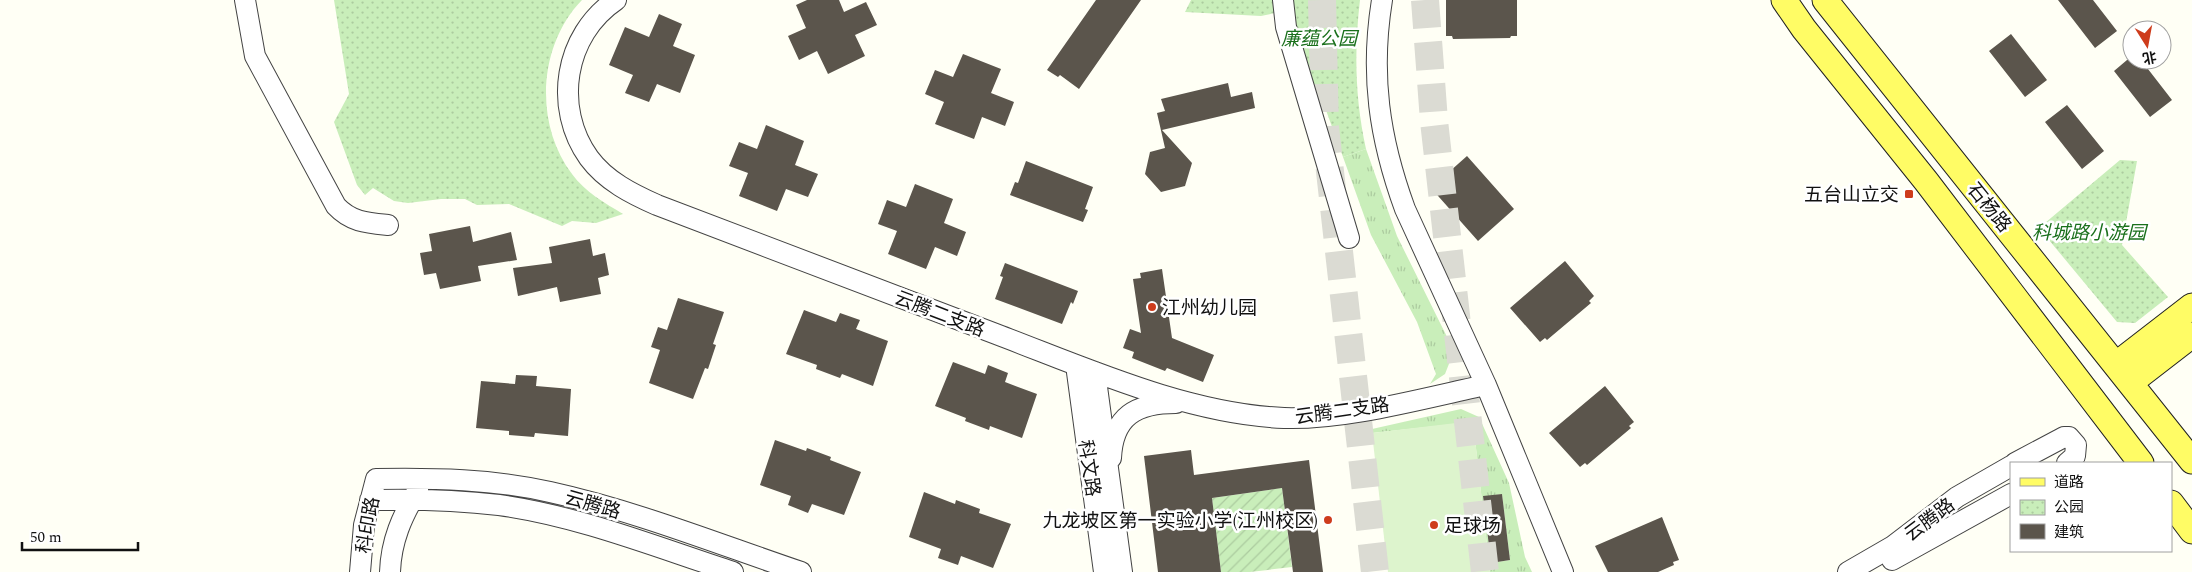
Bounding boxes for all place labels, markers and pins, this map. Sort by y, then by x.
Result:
place label: 五台山立交 [1804,181,1899,210]
marker: 五台山立交 [1903,188,1915,200]
place label: 江州幼儿园 [1162,294,1257,323]
marker: 江州幼儿园 [1146,301,1158,313]
place label: 九龙坡区第一实验小学(江州校区) [1042,507,1318,536]
place label: 足球场 [1444,512,1501,541]
marker: 九龙坡区第一实验小学(江州校区) [1322,514,1334,526]
marker: 足球场 [1428,519,1440,531]

